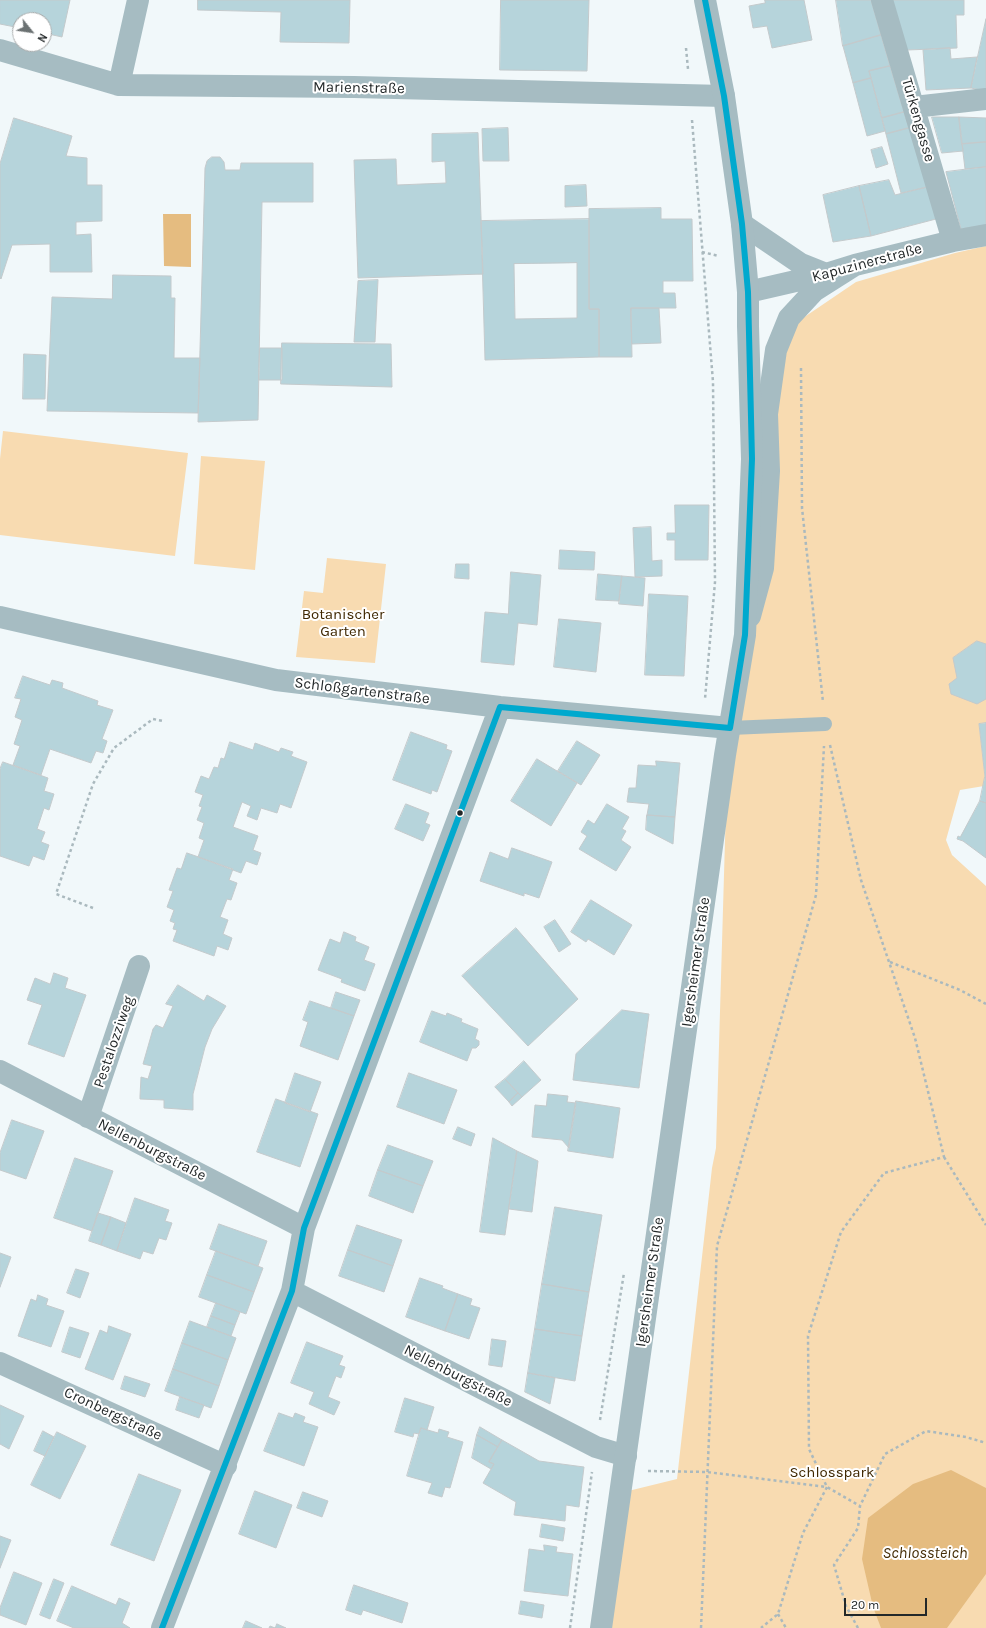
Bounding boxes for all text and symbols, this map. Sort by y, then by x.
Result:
north arrow [12,12,52,52]
text: N [34,31,50,44]
street label: Türkengasse [897,76,939,164]
street label: Marienstraße [313,78,405,98]
street label: Kapuzinerstraße [810,240,924,286]
park label: Botanischer Garten [302,606,384,641]
street label: Schloßgartenstraße [293,674,431,708]
unlabelled marker [455,808,465,818]
street label: Igersheimer Straße [678,896,714,1028]
street label: Pestalozziweg [90,994,138,1090]
street label: Nellenburgstraße [95,1115,209,1185]
street label: Igersheimer Straße [632,1216,668,1348]
street label: Nellenburgstraße [401,1341,515,1411]
street label: Cronbergstraße [61,1383,165,1445]
park label: Schlosspark [790,1464,874,1482]
water label: Schlossteich [882,1543,968,1563]
scale bar [846,1590,929,1616]
text: 20 m [851,1598,879,1612]

